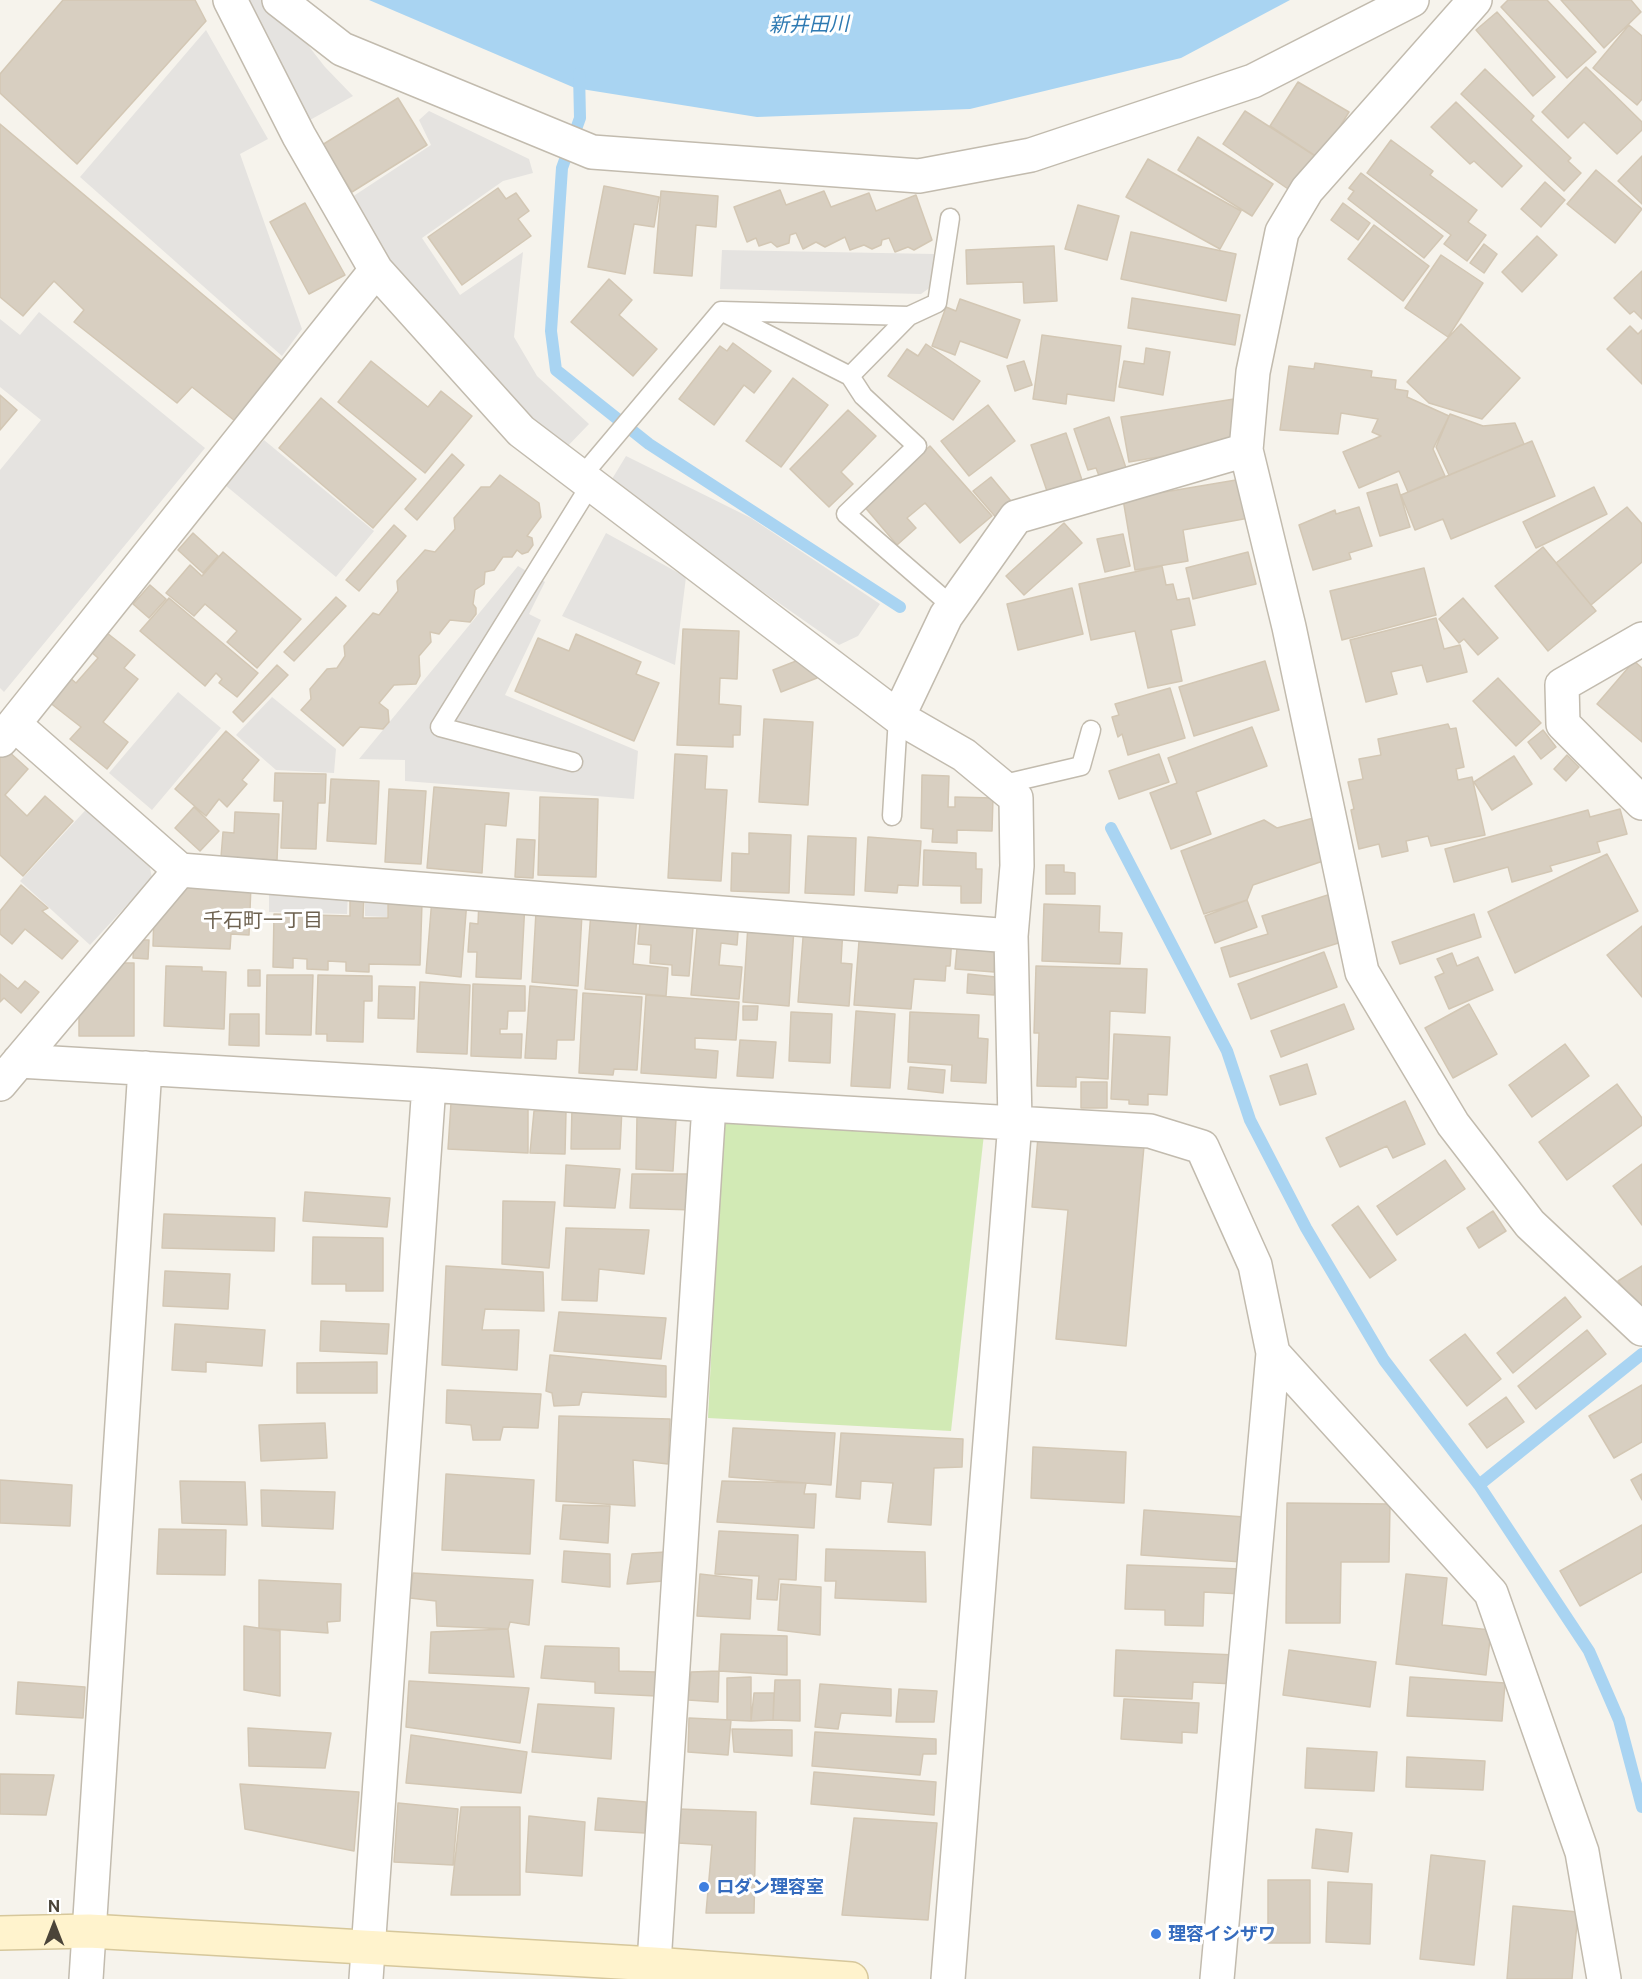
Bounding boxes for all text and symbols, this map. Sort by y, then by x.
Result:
water label: 新井田川 [769,12,849,38]
district label: 千石町一丁目 [203,909,323,933]
place label: ロダン理容室 [716,1876,824,1898]
marker: ロダン理容室 [697,1880,711,1894]
north arrow [24,1895,84,1955]
text: N [48,1897,60,1916]
place label: 理容イシザワ [1168,1923,1276,1945]
marker: 理容イシザワ [1149,1927,1163,1941]

